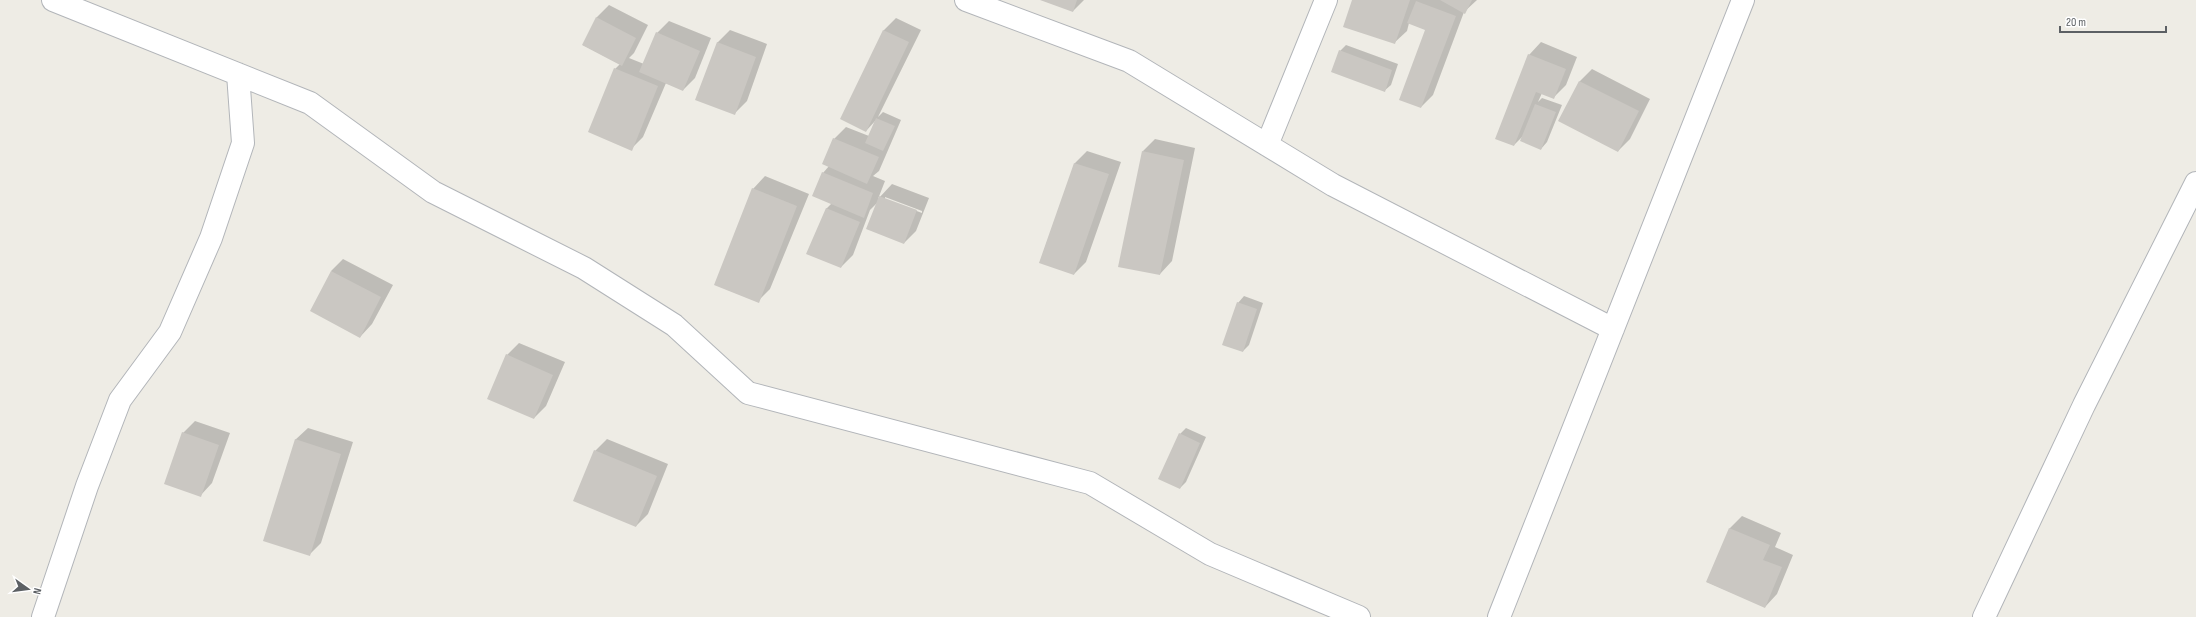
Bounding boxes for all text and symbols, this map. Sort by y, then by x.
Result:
scale bar [2060,8,2166,34]
text: 20 m [2066,15,2086,30]
north arrow [8,569,48,609]
text: N [30,587,44,596]

